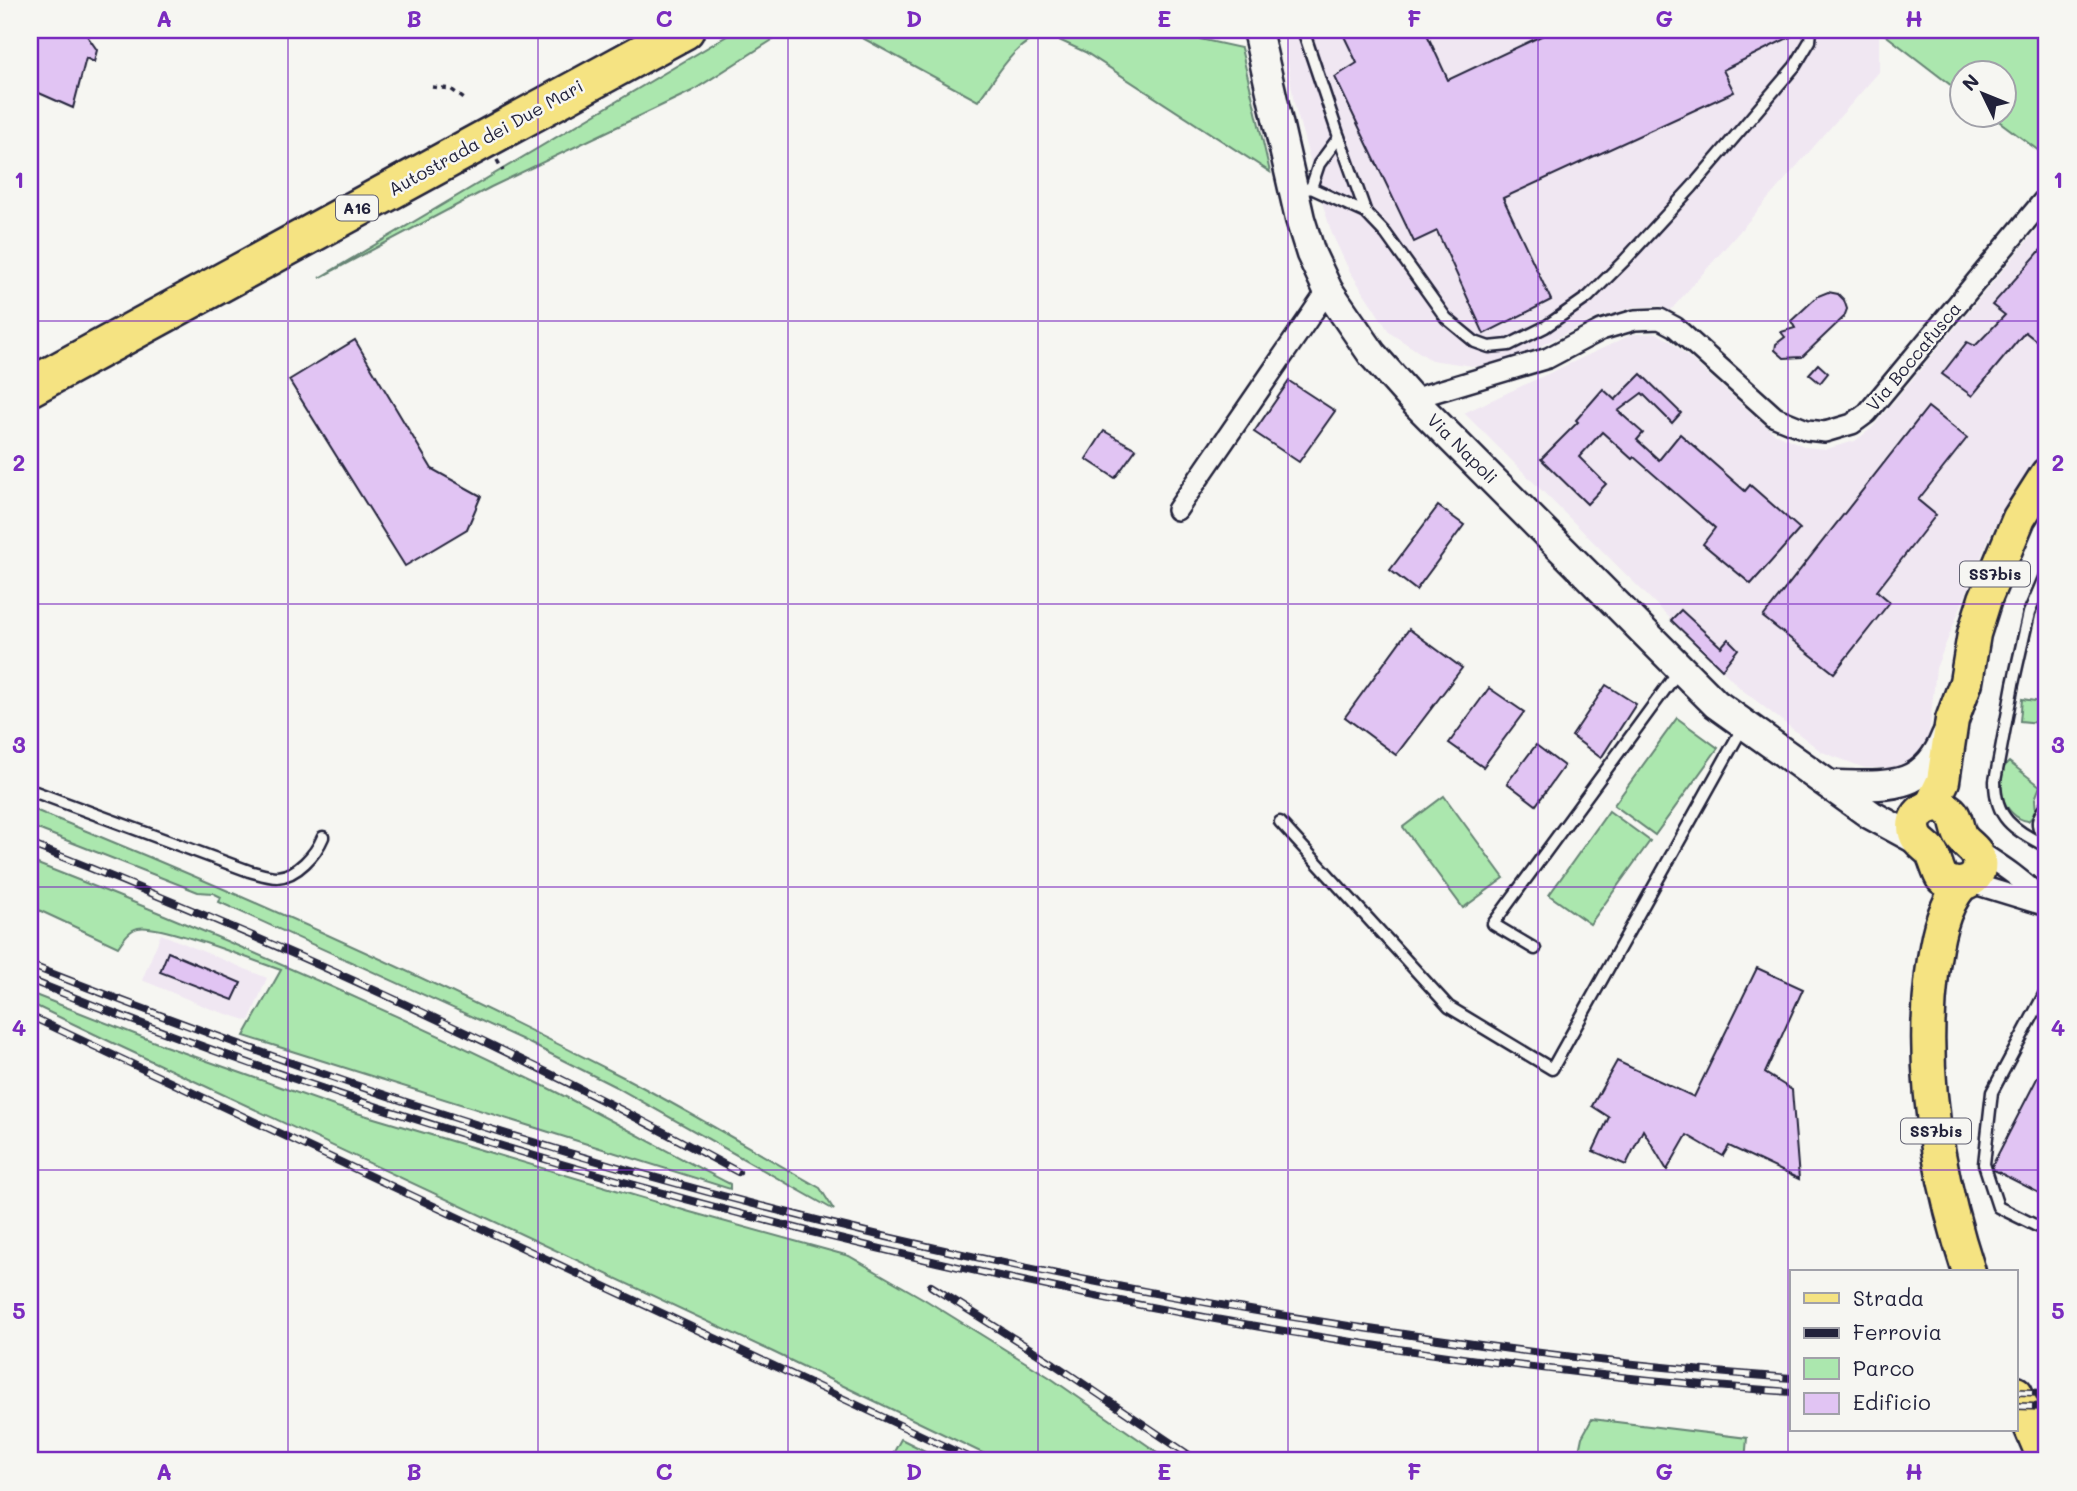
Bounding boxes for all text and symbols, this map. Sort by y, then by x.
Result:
text: A [156,3,172,33]
text: B [406,3,422,33]
text: C [655,3,673,33]
text: D [906,3,922,33]
text: E [1157,3,1171,33]
text: F [1407,3,1421,33]
text: G [1655,3,1673,33]
text: H [1905,3,1923,33]
north arrow [1948,60,2018,130]
text: N [1956,68,1984,96]
street label: Autostrada dei Due Mari [384,73,587,201]
text: 1 [14,164,24,194]
text: 1 [2053,164,2063,194]
road number: A16 [336,196,378,220]
street label: Via Boccafusca [1860,297,1966,416]
street label: Via Napoli [1422,408,1503,489]
text: 2 [13,447,25,477]
text: 2 [2052,447,2064,477]
road number: SS7bis [1960,562,2030,586]
text: 3 [12,729,26,759]
text: 3 [2051,729,2065,759]
text: 4 [12,1012,26,1042]
text: 4 [2051,1012,2065,1042]
road number: SS7bis [1901,1119,1971,1144]
legend [1790,1270,2018,1432]
text: Strada [1853,1284,1924,1311]
text: 5 [12,1295,26,1325]
text: 5 [2051,1295,2065,1325]
text: Ferrovia [1853,1318,1942,1345]
text: Parco [1853,1354,1914,1381]
text: Edificio [1853,1388,1931,1415]
text: A [156,1456,172,1486]
text: B [406,1456,422,1486]
text: C [655,1456,673,1486]
text: D [906,1456,922,1486]
text: E [1157,1456,1171,1486]
text: F [1407,1456,1421,1486]
text: G [1655,1456,1673,1486]
text: H [1905,1456,1923,1486]

